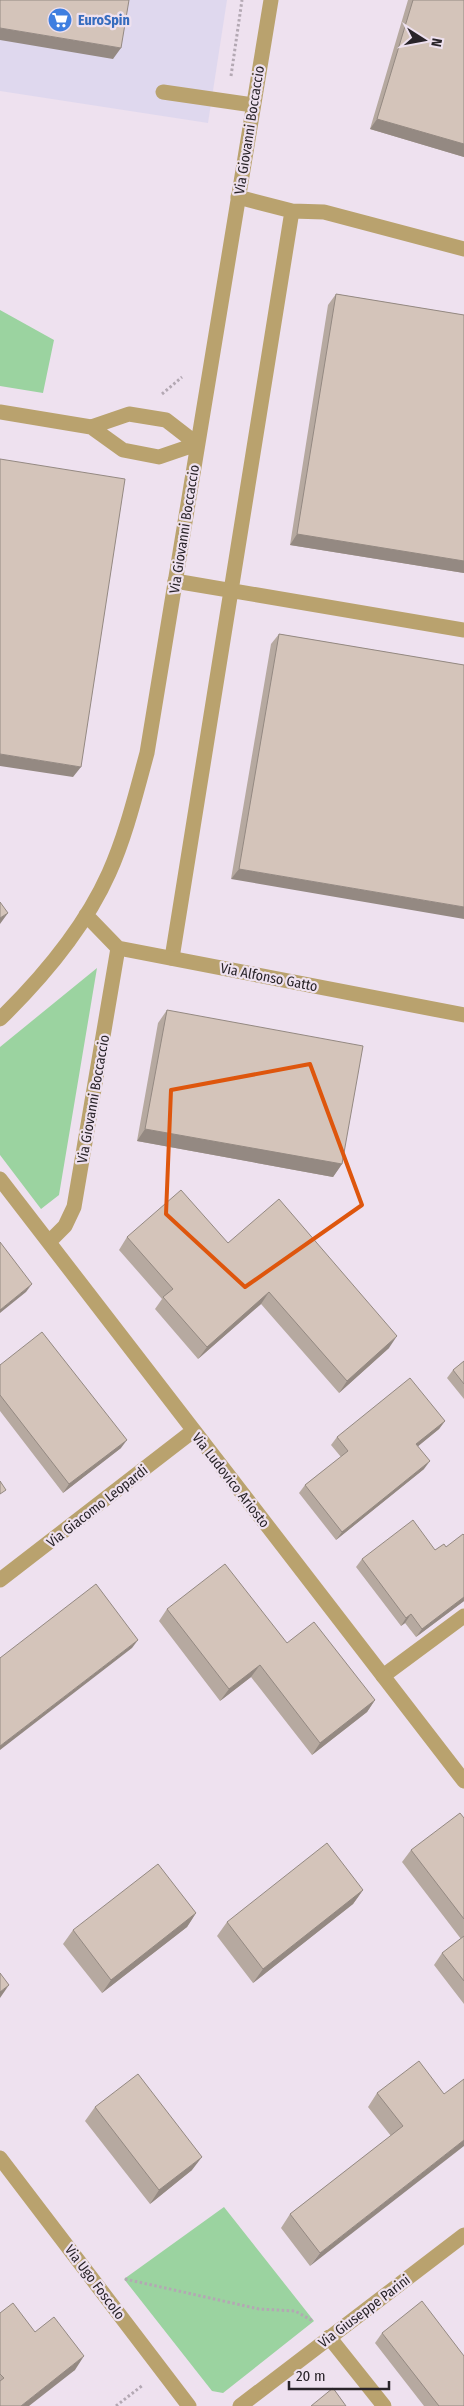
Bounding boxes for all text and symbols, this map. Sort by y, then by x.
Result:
supermarket icon: EuroSpin [47,7,73,33]
place label: EuroSpin [78,12,130,29]
north arrow [399,15,449,65]
text: N [427,37,445,48]
street label: Via Giovanni Boccaccio [231,64,268,196]
street label: Via Giovanni Boccaccio [166,463,203,595]
street label: Via Alfonso Gatto [219,960,319,995]
street label: Via Giovanni Boccaccio [74,1033,113,1165]
street label: Via Ludovico Ariosto [188,1429,273,1531]
street label: Via Giacomo Leopardi [43,1462,151,1551]
street label: Via Ugo Foscolo [61,2242,128,2323]
street label: Via Giuseppe Parini [315,2271,414,2351]
scale bar [289,2358,389,2390]
text: 20 m [296,2367,326,2385]

